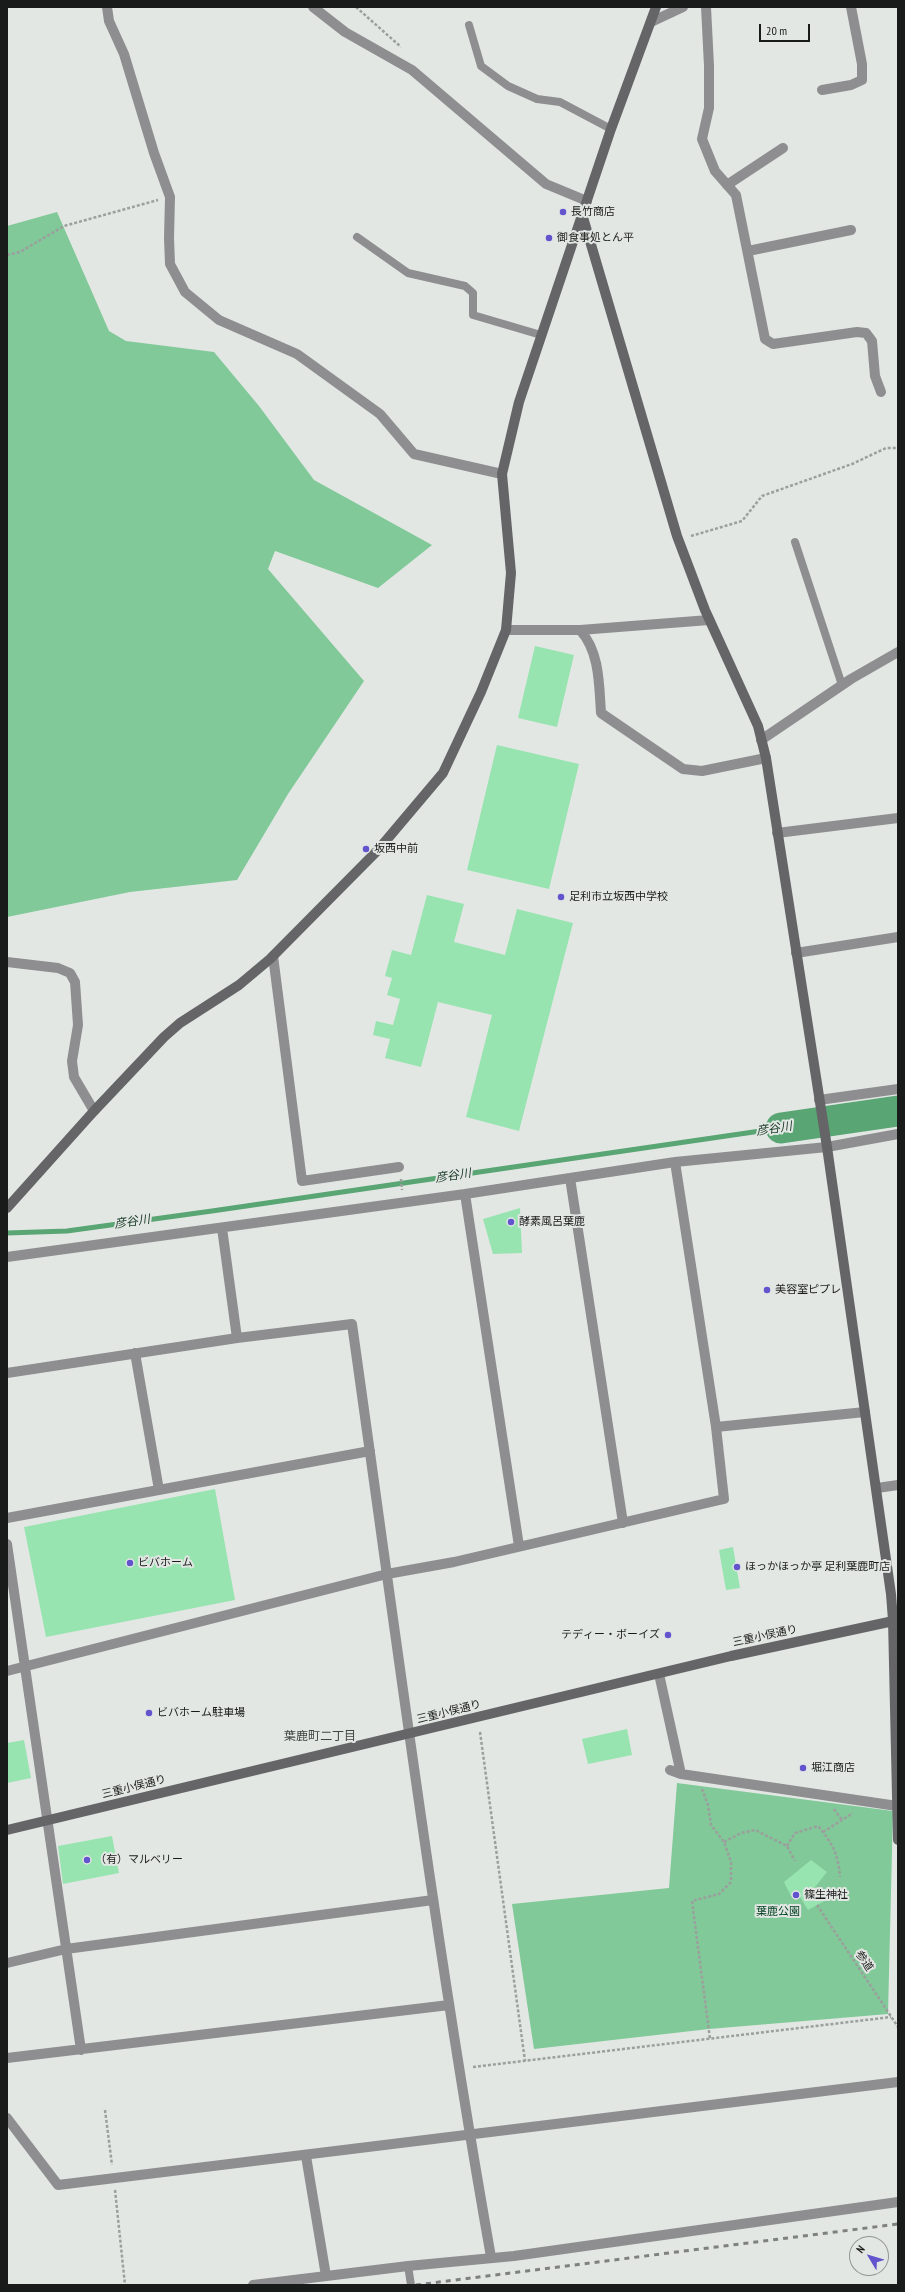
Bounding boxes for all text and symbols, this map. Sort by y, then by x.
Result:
scale bar [761,16,812,42]
text: 20 m [766,23,787,38]
place label: 長竹商店 [571,205,615,219]
marker: 長竹商店 [558,207,568,217]
place label: 御食事処とん平 [557,231,634,245]
marker: 御食事処とん平 [544,233,554,243]
place label: 坂西中前 [374,842,418,856]
marker: 坂西中前 [361,844,371,854]
place label: 足利市立坂西中学校 [569,890,668,904]
marker: 足利市立坂西中学校 [556,892,566,902]
water label: 彦谷川 [755,1119,793,1139]
water label: 彦谷川 [434,1166,472,1186]
water label: 彦谷川 [113,1212,151,1232]
place label: 酵素風呂葉鹿 [519,1215,585,1229]
marker: 酵素風呂葉鹿 [506,1217,516,1227]
place label: 美容室ピプレ [775,1283,841,1297]
marker: 美容室ピプレ [762,1285,772,1295]
place label: ビバホーム [138,1556,193,1570]
marker: ビバホーム [125,1558,135,1568]
place label: ほっかほっか亭 足利葉鹿町店 [745,1560,890,1574]
marker: ほっかほっか亭 足利葉鹿町店 [732,1562,742,1572]
street label: 三重小俣通り [731,1623,799,1649]
place label: テディー・ボーイズ [561,1628,660,1642]
marker: テディー・ボーイズ [663,1630,673,1640]
street label: 三重小俣通り [415,1698,483,1726]
place label: ビバホーム駐車場 [157,1706,245,1720]
marker: ビバホーム駐車場 [144,1708,154,1718]
district label: 葉鹿町二丁目 [284,1730,356,1744]
place label: 堀江商店 [811,1761,855,1775]
marker: 堀江商店 [798,1763,808,1773]
street label: 三重小俣通り [100,1773,168,1801]
place label: （有）マルベリー [95,1853,183,1867]
marker: （有）マルベリー [82,1855,92,1865]
place label: 篠生神社 [804,1888,848,1902]
marker: 篠生神社 [791,1890,801,1900]
park label: 葉鹿公園 [756,1905,800,1919]
street label: 参道 [852,1948,876,1974]
north arrow [849,2236,889,2276]
text: N [853,2243,868,2256]

